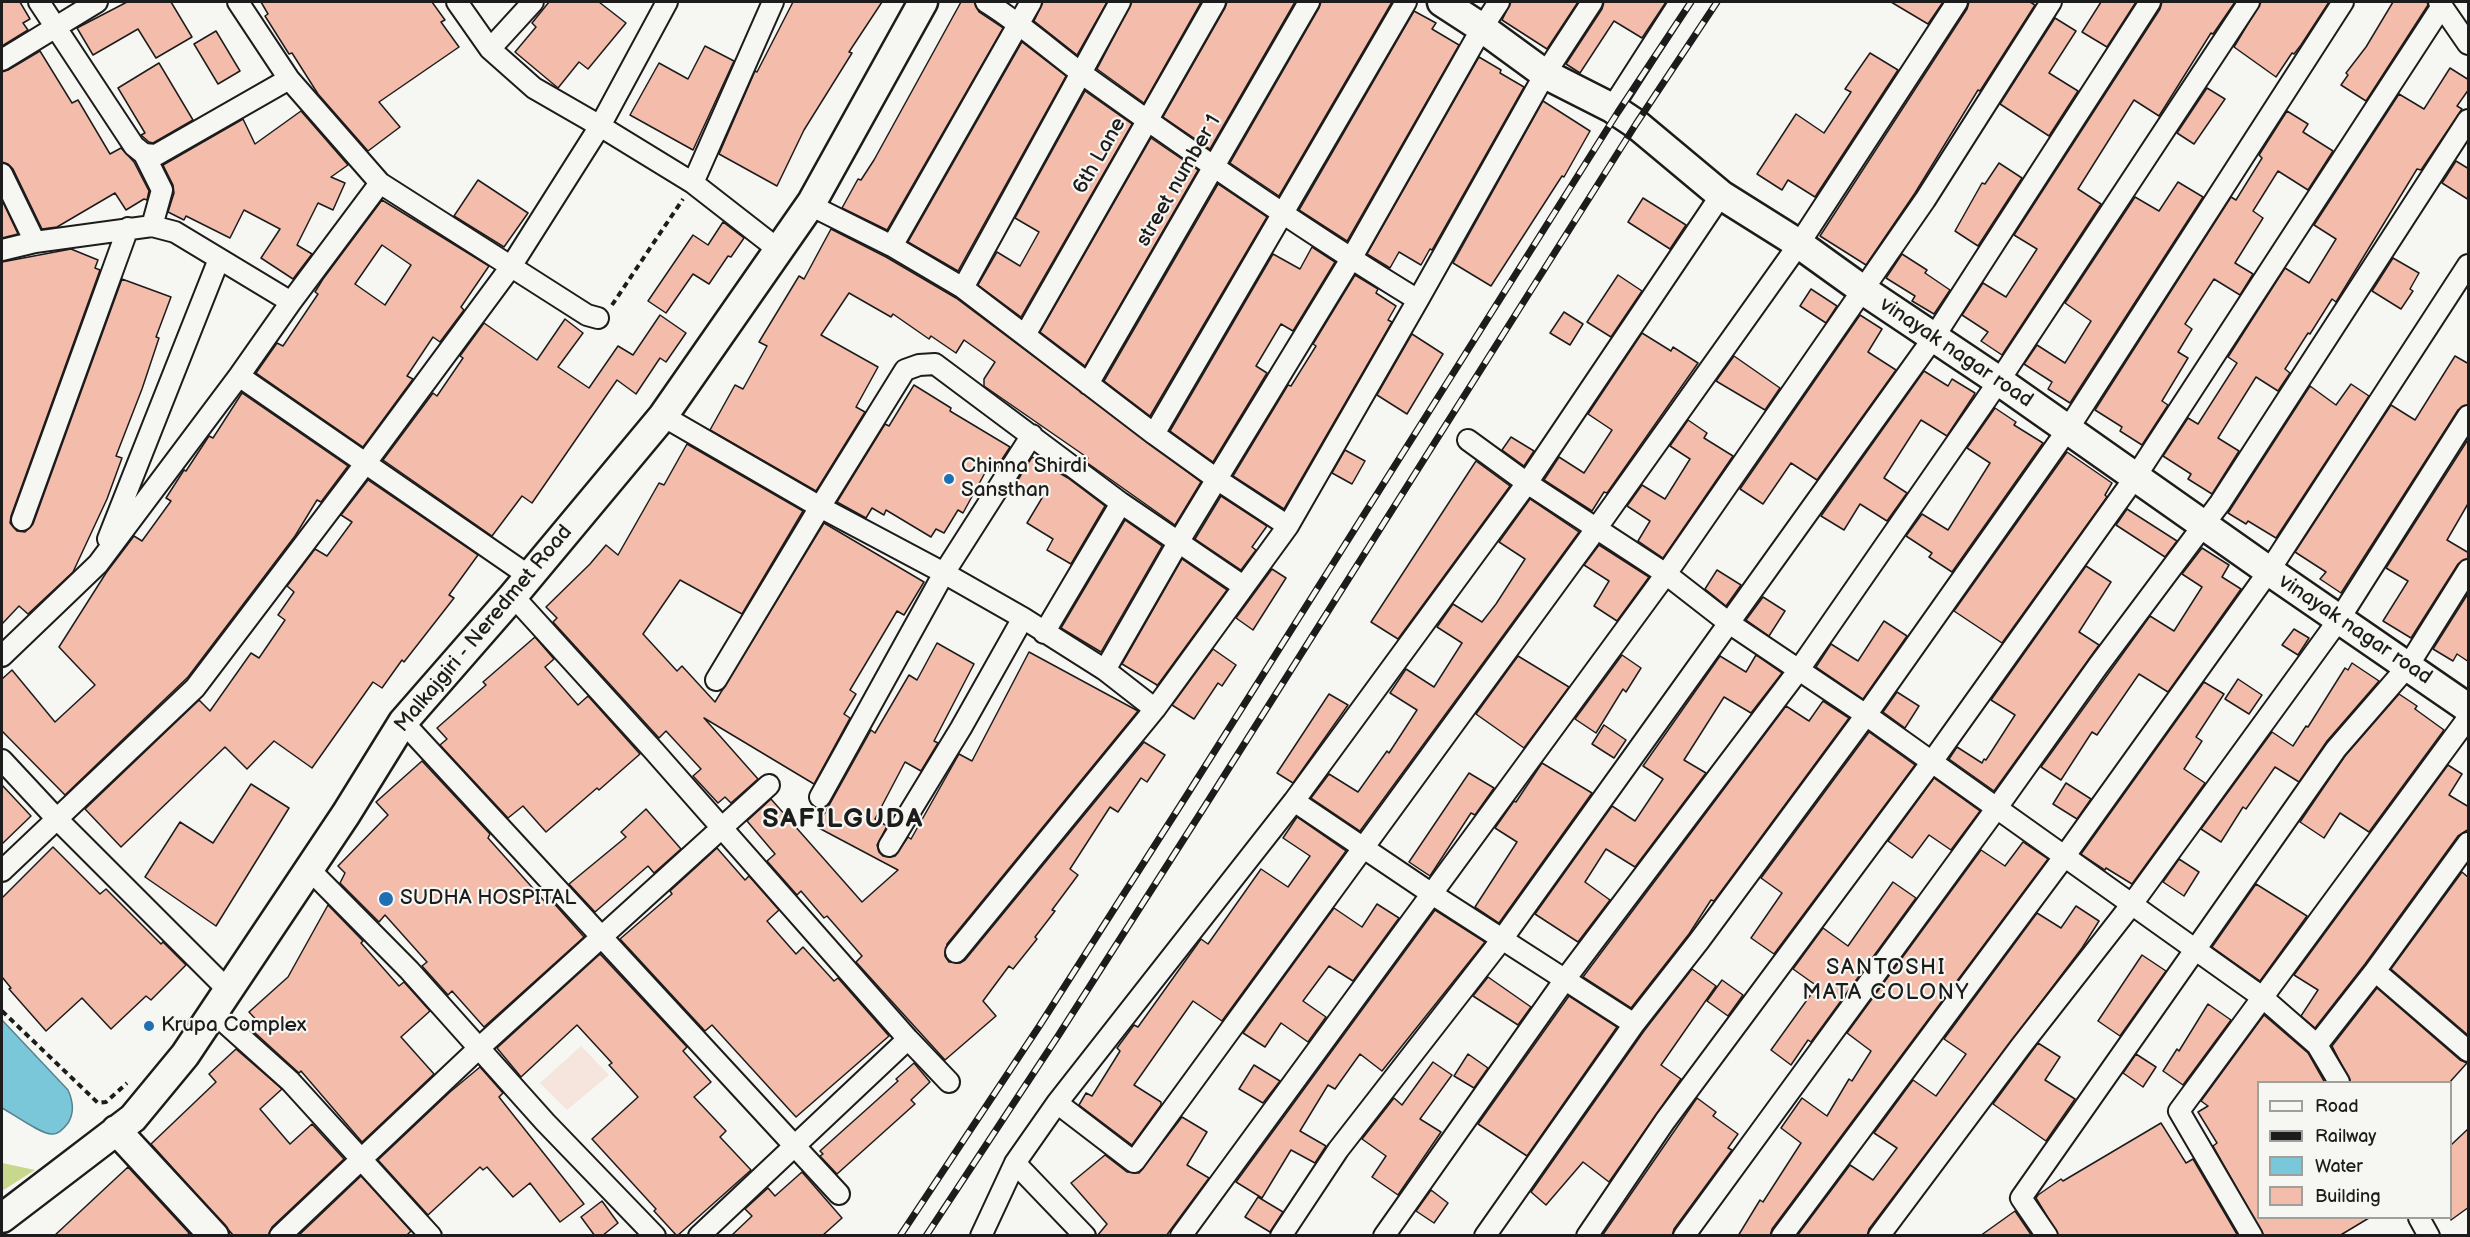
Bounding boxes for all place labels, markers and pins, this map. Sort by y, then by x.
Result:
place label: Chinna Shirdi Sansthan [961,454,1087,504]
marker: Chinna Shirdi Sansthan [942,472,956,486]
place label: SUDHA HOSPITAL [400,886,576,912]
marker: SUDHA HOSPITAL [377,890,395,908]
place label: Krupa Complex [161,1013,307,1039]
marker: Krupa Complex [142,1019,156,1033]

